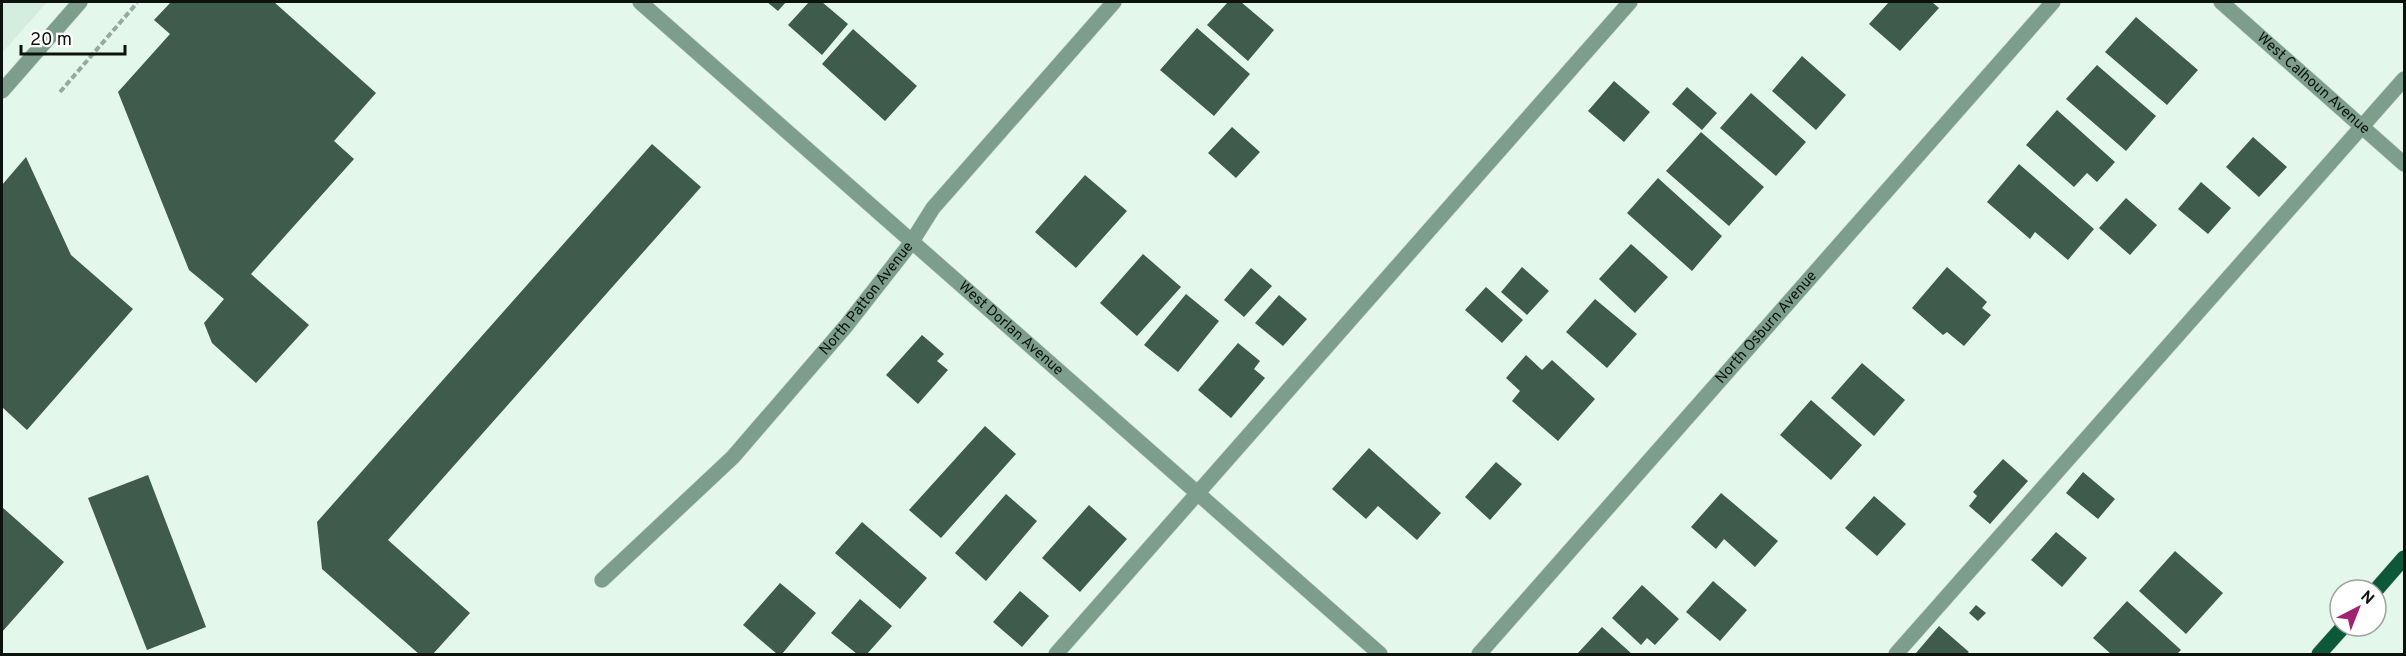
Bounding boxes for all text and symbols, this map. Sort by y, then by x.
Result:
scale bar [21,18,124,56]
street label: West Calhoun Avenue [2252,28,2374,139]
text: 20 m [30,29,72,52]
street label: North Patton Avenue [815,238,918,359]
street label: North Osburn Avenue [1712,267,1821,388]
street label: West Dorlan Avenue [954,277,1067,380]
north arrow [2328,578,2388,638]
text: N [2356,587,2378,610]

